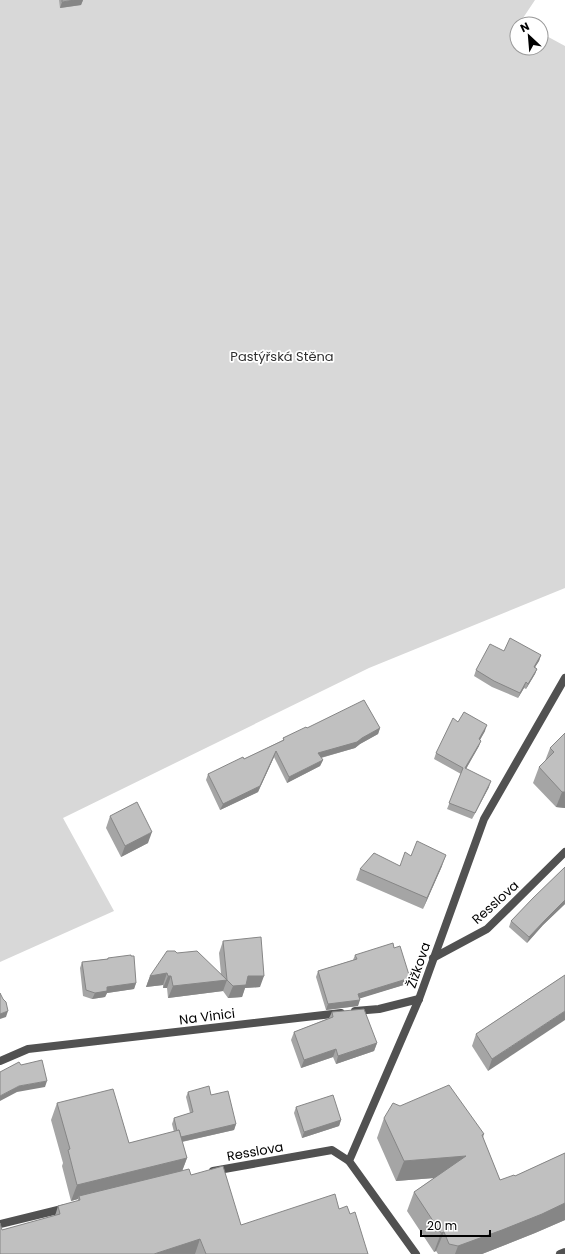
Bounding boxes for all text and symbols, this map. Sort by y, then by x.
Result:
north arrow [509,16,549,56]
text: N [517,18,532,36]
park label: Pastýřská Stěna [230,347,334,366]
street label: Resslova [468,876,523,929]
street label: Žižkova [402,940,435,991]
street label: Na Vinici [178,1004,236,1029]
street label: Resslova [225,1137,285,1166]
scale bar [421,1212,490,1238]
text: 20 m [427,1217,457,1234]

